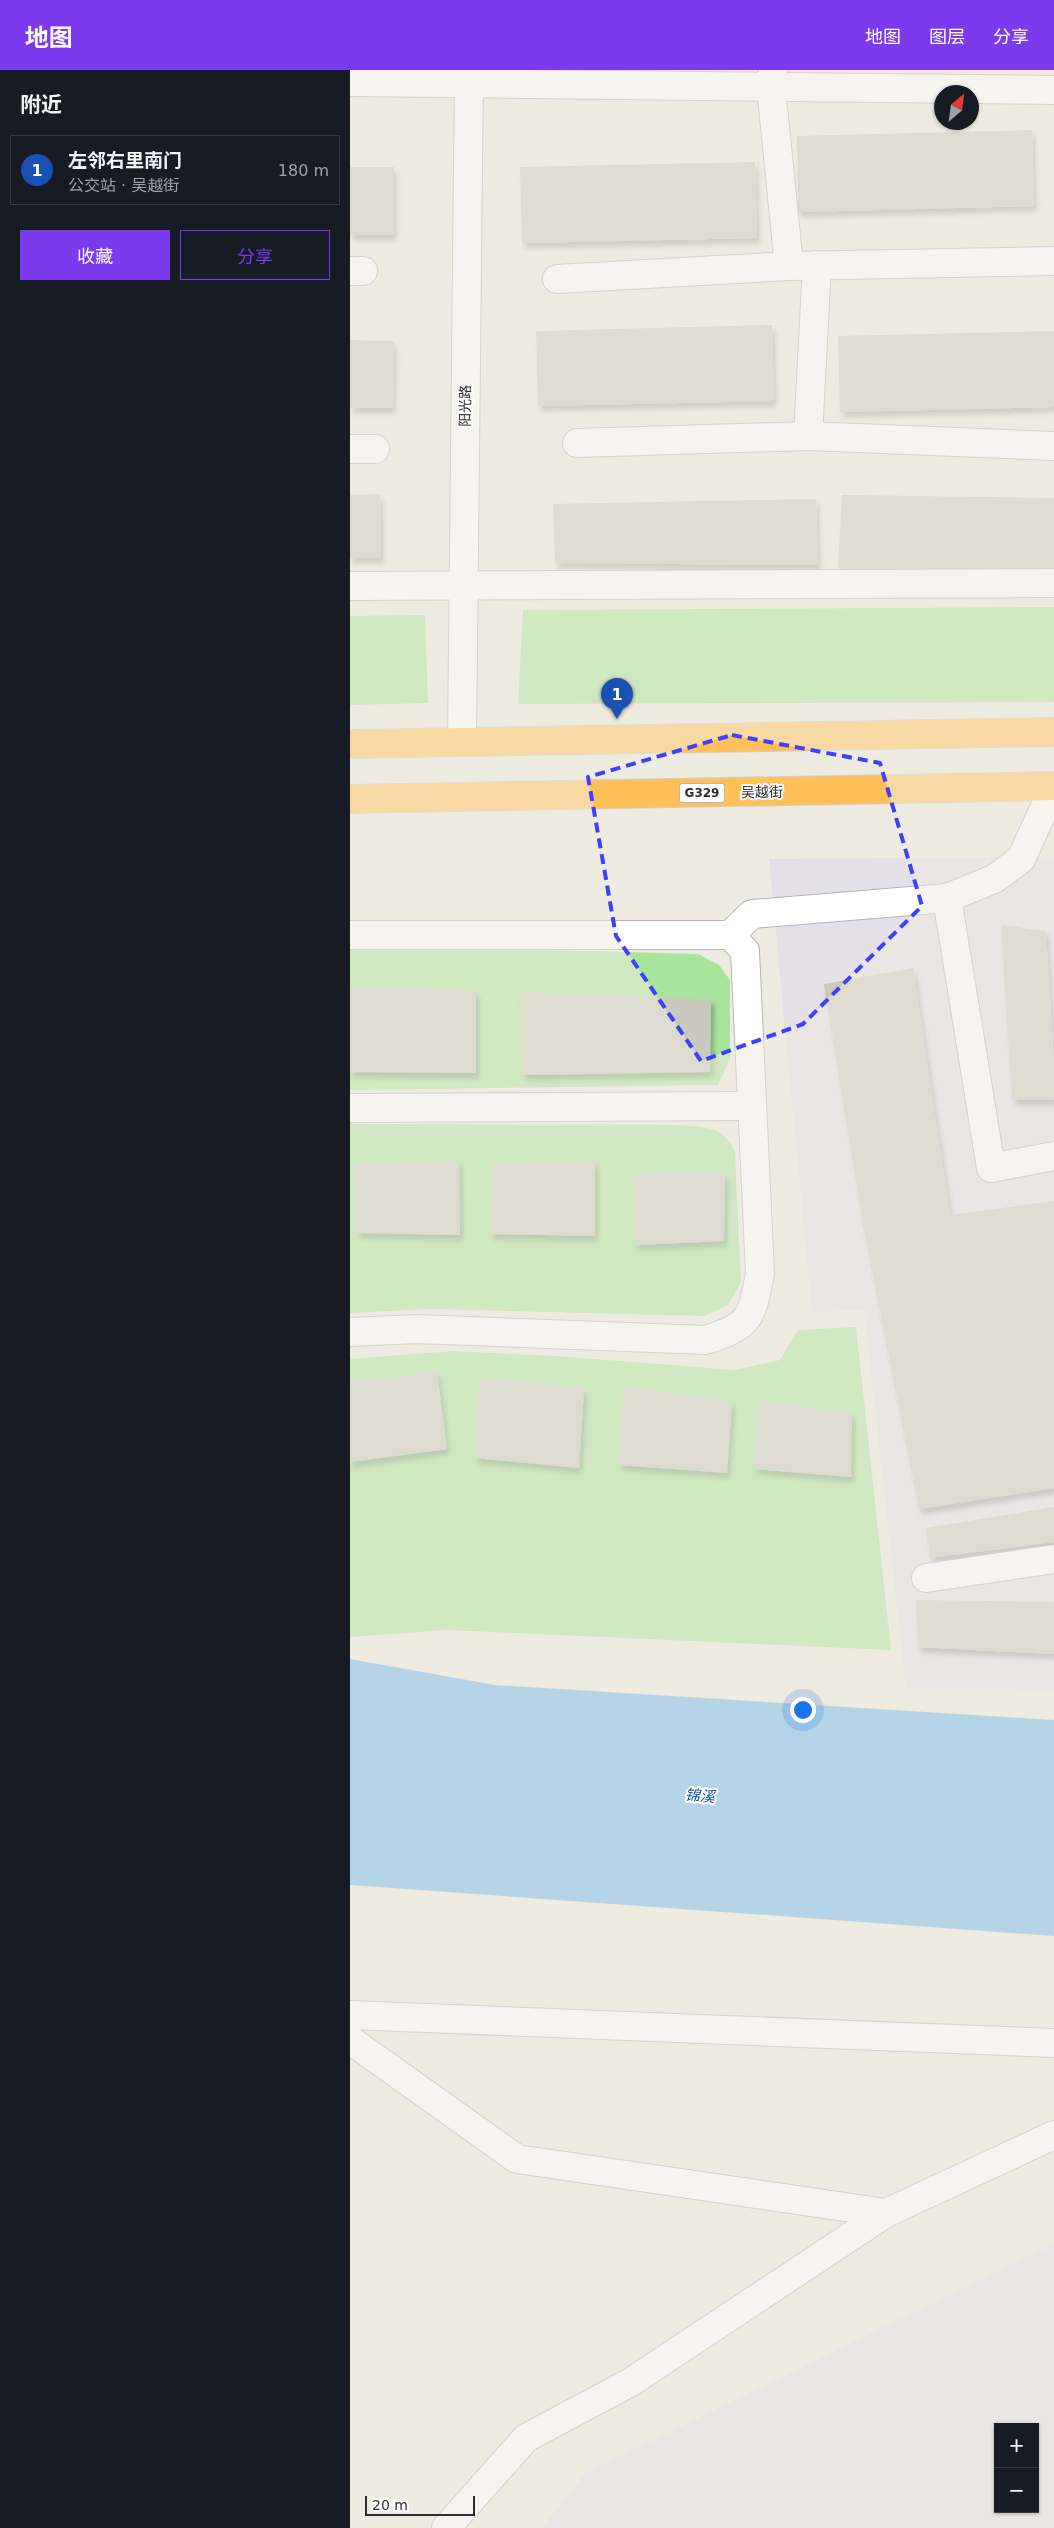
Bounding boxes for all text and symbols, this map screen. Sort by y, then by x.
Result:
text: 地图 [25,24,73,52]
text: 地图 [865,26,901,47]
text: 图层 [929,26,965,47]
text: 分享 [993,26,1029,47]
north arrow [934,85,979,130]
text: 附近 [20,93,62,117]
text: 左邻右里南门 [68,149,182,171]
text: 1 [31,161,43,180]
text: 180 m [278,161,329,180]
text: 公交站 · 吴越街 [68,176,179,195]
button: 收藏 [20,230,170,280]
button: 分享 [180,230,330,280]
street label: 阳光路 [457,385,473,427]
pin: 1 [601,678,633,719]
road number: G329 [680,784,724,802]
street label: 吴越街 [741,784,783,800]
your location [790,1697,816,1723]
water label: 锦溪 [684,1786,718,1806]
map controls [994,2423,1039,2513]
button: + [994,2423,1039,2468]
button: − [994,2468,1039,2513]
scale bar [365,2493,475,2516]
text: 20 m [372,2497,408,2513]

